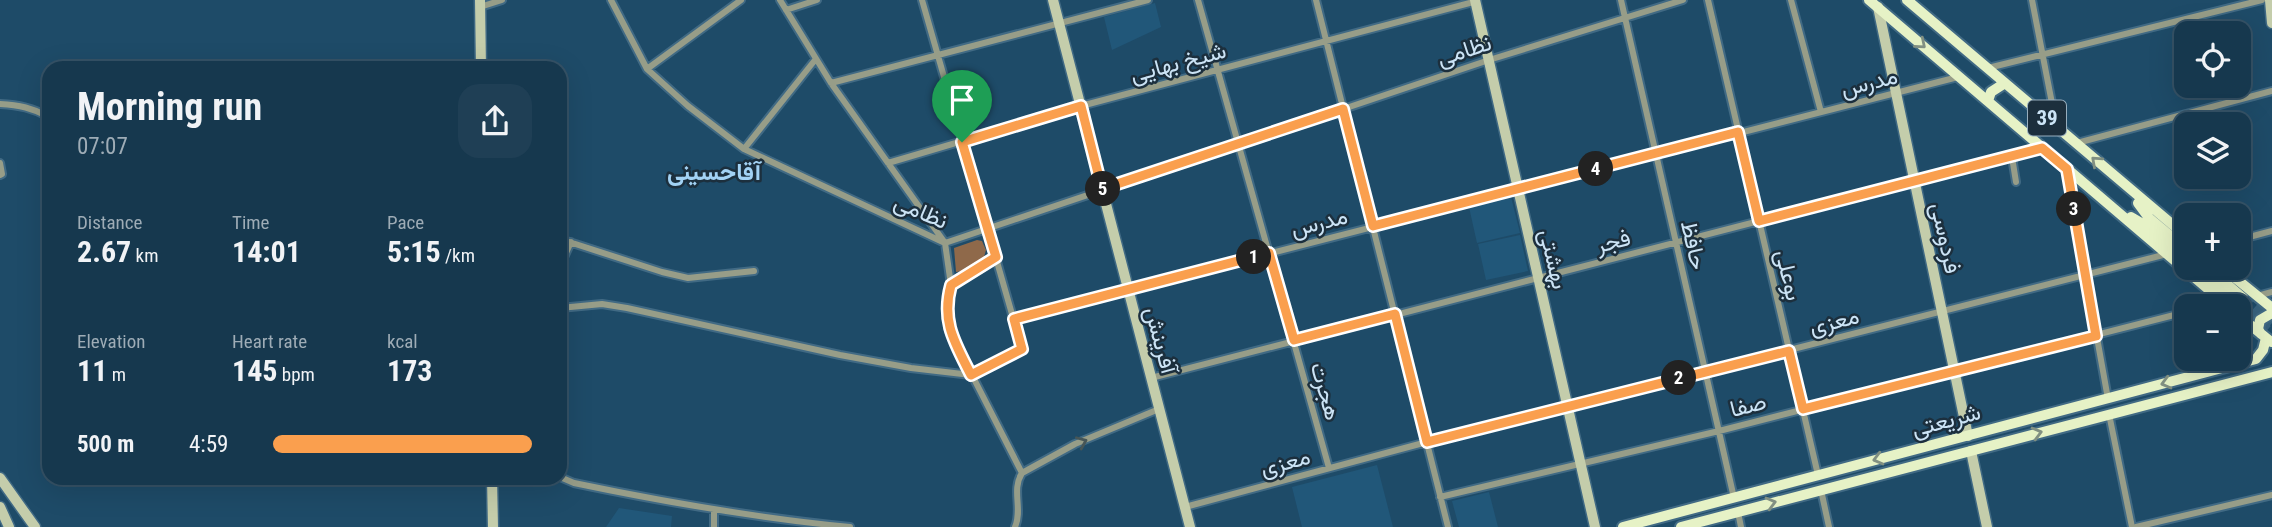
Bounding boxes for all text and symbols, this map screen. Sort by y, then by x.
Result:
map controls [2174,21,2251,371]
button: locate [2174,21,2251,98]
street label: نظامی [1433,29,1495,72]
one-way arrow [1912,36,1925,48]
street label: شیخ بهایی [1127,37,1230,90]
street label: مدرس [1838,62,1901,104]
pin [932,70,992,142]
icon: arrive [943,81,981,119]
button: share [458,84,532,158]
text: Morning run [77,85,262,129]
road number: 39 [2028,100,2066,136]
button: layers [2174,112,2251,189]
text: 07:07 [77,133,128,160]
pin: 4 [1578,152,1614,186]
one-way arrow [2091,156,2104,169]
text: 4 [1591,157,1600,180]
district label: آقاحسینی [667,158,763,186]
pin: 5 [1086,172,1120,206]
text: 5 [1098,177,1107,200]
street label: نظامی [890,188,952,235]
pin: 3 [2056,192,2092,227]
text: 3 [2069,197,2078,220]
street label: فردوسی [1924,200,1966,276]
street label: مدرس [1288,202,1351,244]
button: + [2174,203,2251,280]
text: Distance [77,211,142,234]
text: Time [232,211,269,234]
text: Pace [387,211,424,234]
street label: حافظ [1675,218,1712,272]
street label: فجر [1592,224,1634,260]
street label: بهشتی [1533,226,1574,292]
text: 2.67 [77,234,131,269]
text: 14:01 [232,234,301,269]
text: 5:15 [387,234,441,269]
pin: 1 [1236,240,1272,274]
text: km [131,244,158,267]
text: /km [441,244,475,267]
text: 1 [1249,245,1258,268]
street label: بوعلی [1769,247,1807,303]
button: − [2174,294,2251,371]
street label: معزی [1806,302,1862,342]
street label: آفرینش [1138,304,1183,378]
text: Elevation [77,330,145,353]
text: Heart rate [232,330,307,353]
text: kcal [387,330,418,353]
text: 11 [77,353,107,388]
text: 145 [232,353,277,388]
text: 173 [387,353,432,388]
street label: هجرت [1303,359,1347,423]
pin: 2 [1662,360,1696,396]
text: m [107,363,126,386]
text: bpm [277,363,315,386]
text: 2 [1674,366,1683,389]
one-way arrow [2160,375,2172,389]
street label: صفا [1727,388,1769,423]
street label: شریعتی [1909,398,1984,444]
one-way arrow [2031,427,2043,441]
text: 500 m [77,431,134,458]
text: 4:59 [189,431,228,458]
one-way arrow [1075,436,1087,450]
street label: معزی [1257,443,1313,483]
one-way arrow [1872,451,1884,466]
one-way arrow [1765,497,1777,511]

